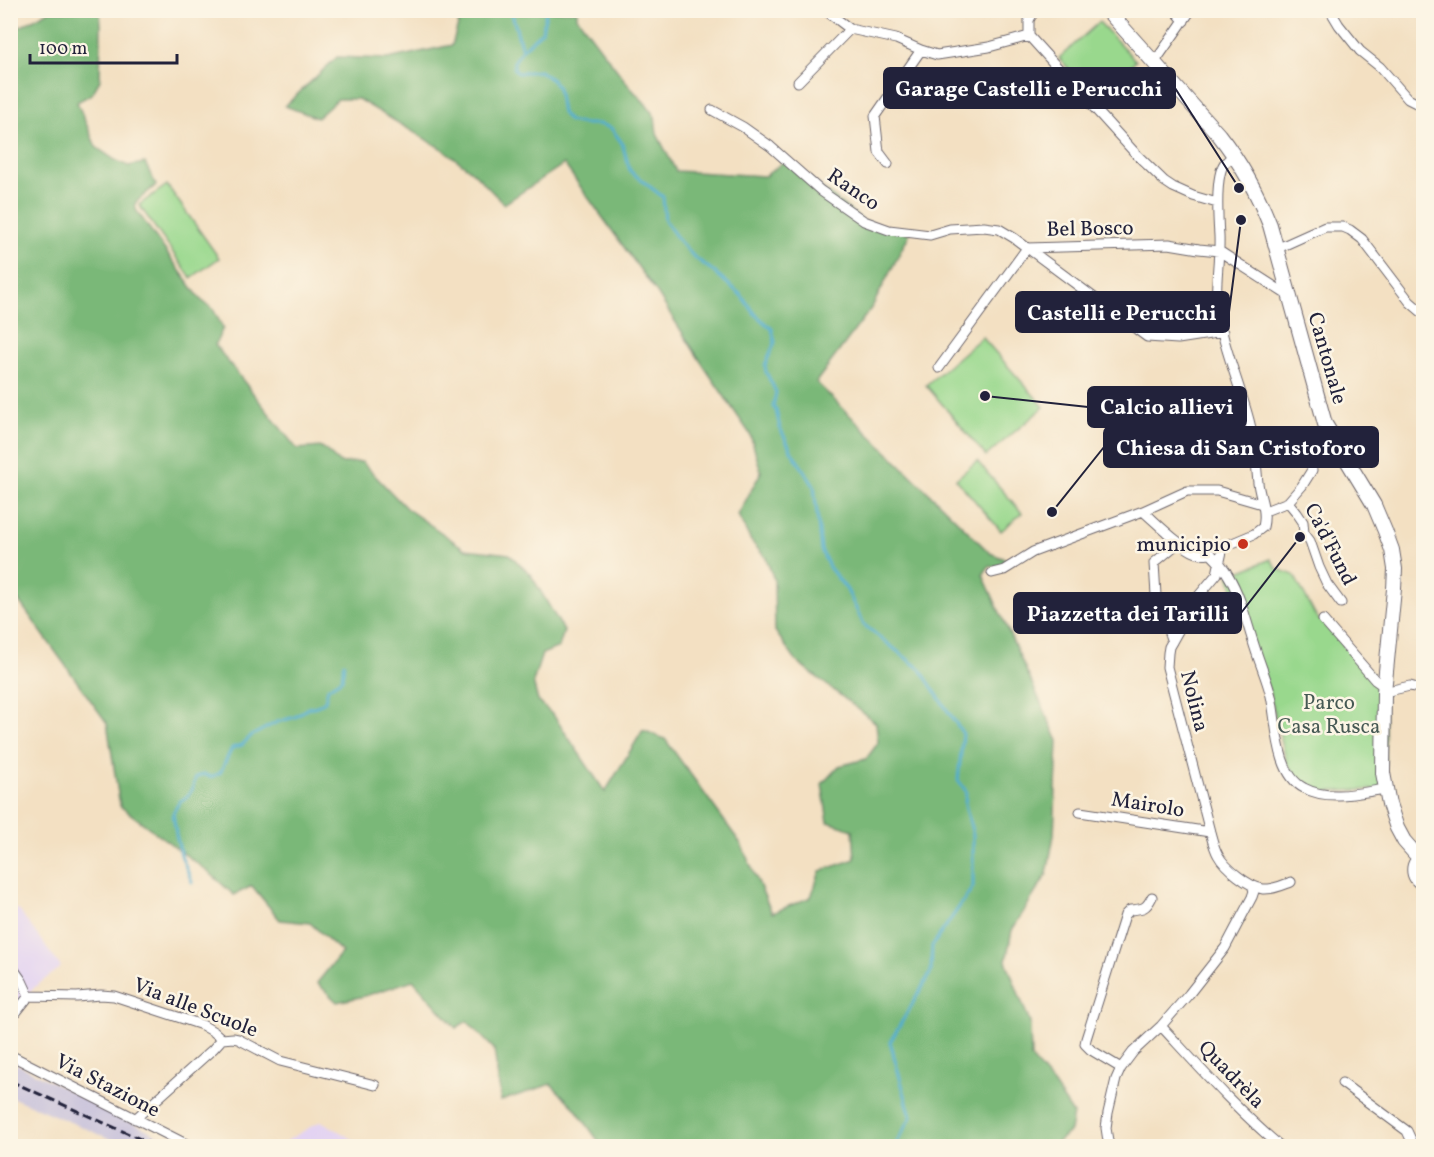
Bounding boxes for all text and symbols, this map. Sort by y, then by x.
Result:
scale bar [30,27,177,65]
text: 100 m [39,37,88,62]
callout: Garage Castelli e Perucchi [884,68,1175,108]
text: Garage Castelli e Perucchi [895,75,1163,106]
street label: Ranco [821,162,885,218]
street label: Bel Bosco [1046,214,1134,245]
callout: Castelli e Perucchi [1016,292,1229,332]
text: Castelli e Perucchi [1027,299,1217,330]
street label: Cantonale [1300,309,1353,408]
callout: Calcio allievi [1088,387,1246,427]
text: Calcio allievi [1100,393,1234,424]
callout: Chiesa di San Cristoforo [1104,427,1378,467]
text: Chiesa di San Cristoforo [1116,434,1366,465]
street label: Ca'd'Fund [1296,498,1363,591]
place label: municipio [1136,531,1231,560]
marker: municipio [1236,537,1250,551]
callout: Piazzetta dei Tarilli [1014,593,1241,633]
text: Piazzetta dei Tarilli [1027,600,1230,631]
street label: Nolina [1172,668,1215,735]
park label: Parco Casa Rusca [1278,689,1380,742]
street label: Mairolo [1109,785,1186,826]
street label: Via alle Scuole [129,971,262,1046]
street label: Quadrèla [1191,1034,1271,1116]
street label: Via Stazione [50,1047,165,1125]

